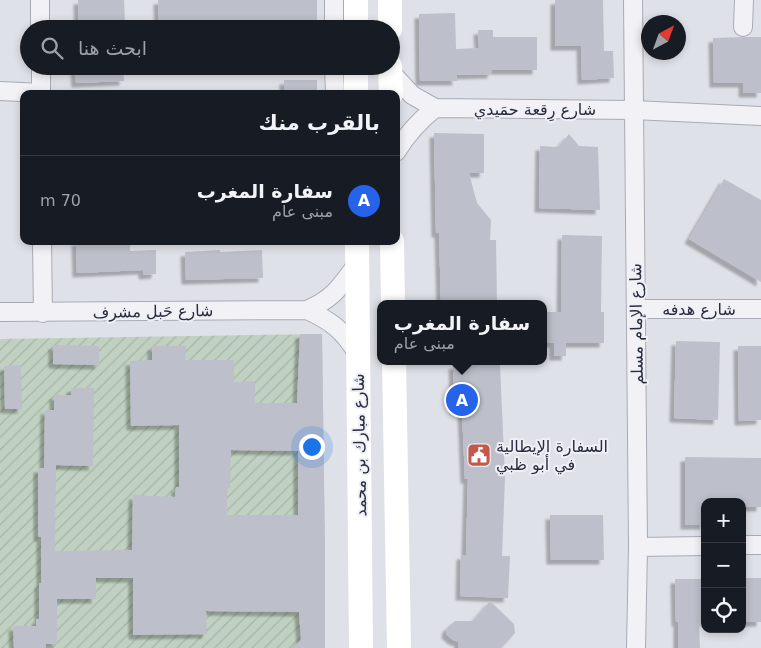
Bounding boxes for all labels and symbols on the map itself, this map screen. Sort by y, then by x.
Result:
north arrow [641,15,686,60]
street label: شارع رِقعة حمَيدي [474,100,596,122]
street label: شارع الإمام مسلم [626,263,648,385]
street label: شارع هدفه [662,300,736,320]
street label: شارع حَبل مشرف [92,301,214,323]
street label: شارع مبارك بن محمد [349,373,371,517]
pin: A [446,381,478,419]
your location [299,434,325,460]
place label: السفارة الإيطالية في أبو ظبي [496,437,608,475]
public building icon: السفارة الإيطالية في أبو ظبي [466,442,492,468]

